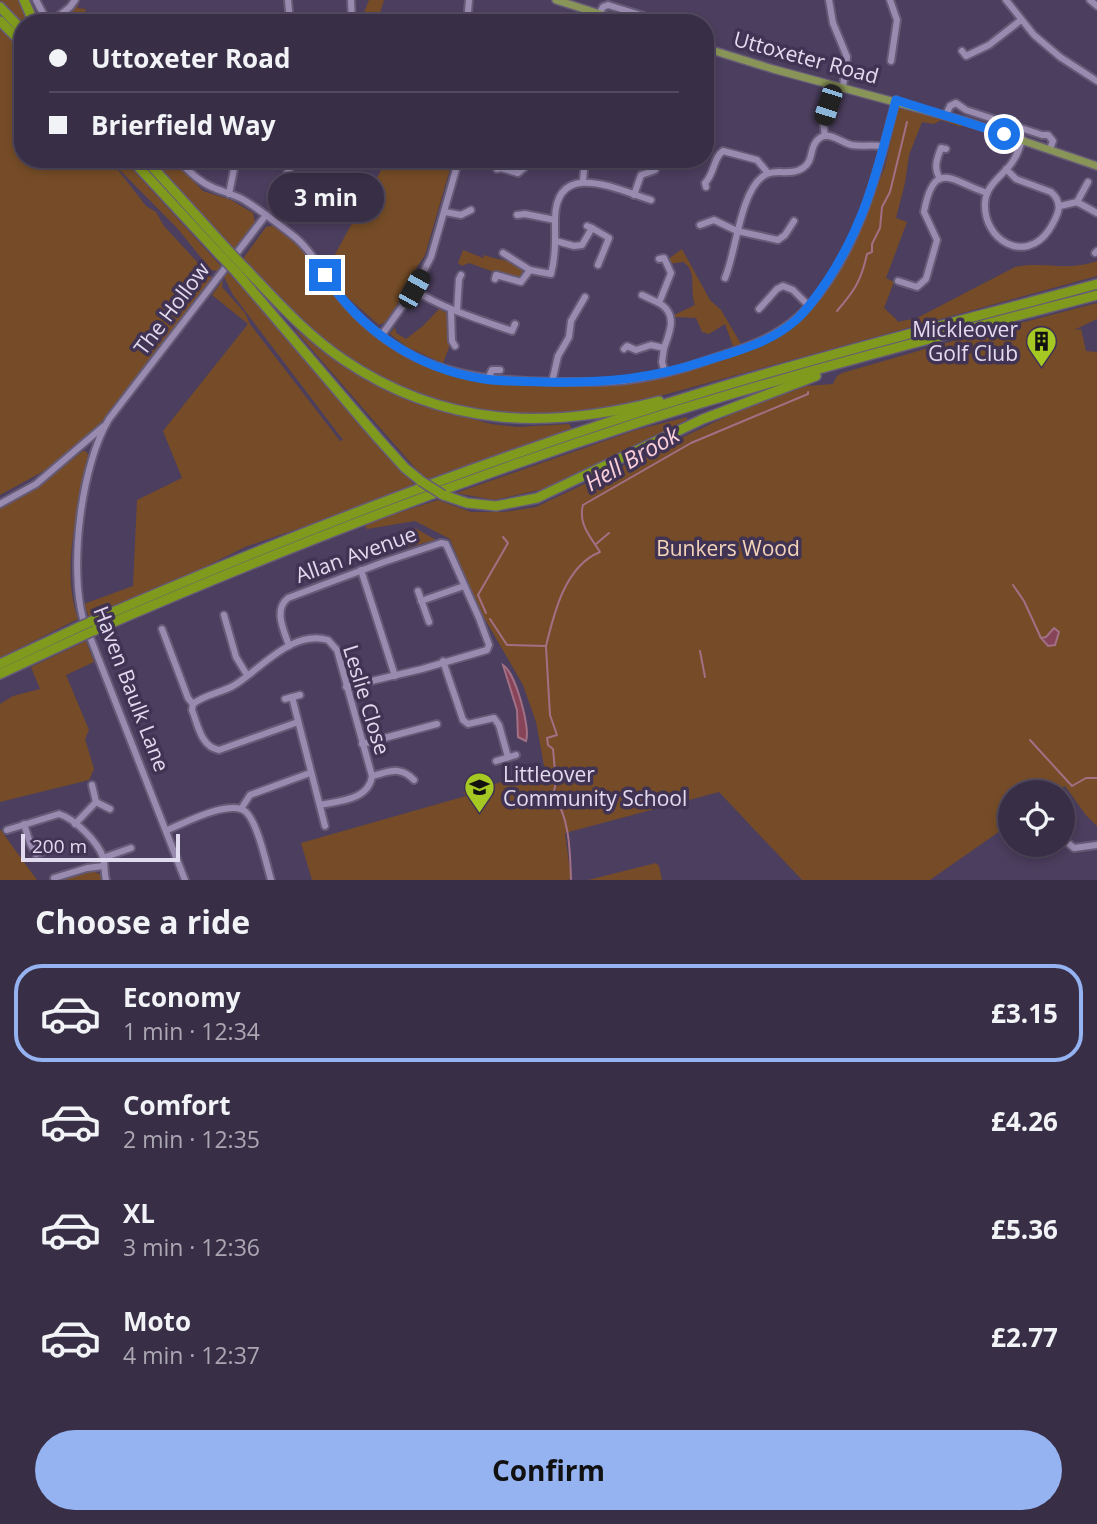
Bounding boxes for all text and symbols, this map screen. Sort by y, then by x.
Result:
street label: Uttoxeter Road [731,24,882,90]
text: Uttoxeter Road [91,40,290,76]
car [812,82,845,128]
text: Brierfield Way [91,107,276,143]
route start [988,118,1020,150]
callout: 3 min [267,174,383,222]
text: 3 min [294,181,358,213]
street label: The Hollow [127,256,216,360]
route end [309,259,341,291]
car [395,266,434,312]
place label: Mickleover Golf Club [912,315,1018,367]
building icon: Mickleover Golf Club [1024,325,1058,369]
water label: Hell Brook [578,418,685,498]
street label: Allan Avenue [291,519,420,589]
park label: Bunkers Wood [656,534,800,562]
street label: Haven Baulk Lane [88,602,176,775]
street label: Leslie Close [337,641,397,758]
place label: Littleover Community School [503,760,687,812]
school or university icon: Littleover Community School [463,770,497,814]
map controls [998,780,1075,857]
button: locate [998,780,1075,857]
scale bar [21,831,180,863]
text: 200 m [32,833,87,859]
text: Choose a ride [35,900,250,943]
text: Economy [123,979,241,1015]
icon: car [39,982,102,1045]
text: £3.15 [991,995,1058,1031]
text: 1 min · 12:34 [123,1015,260,1047]
text: Comfort [123,1087,230,1123]
icon: car [39,1090,102,1153]
text: £4.26 [991,1103,1058,1139]
text: 2 min · 12:35 [123,1123,260,1155]
text: XL [123,1195,155,1231]
icon: car [39,1198,102,1261]
text: £5.36 [991,1211,1058,1247]
text: 3 min · 12:36 [123,1231,260,1263]
text: Moto [123,1303,191,1339]
icon: car [39,1306,102,1369]
text: £2.77 [991,1319,1058,1355]
text: 4 min · 12:37 [123,1339,260,1371]
button: Confirm [35,1430,1062,1510]

